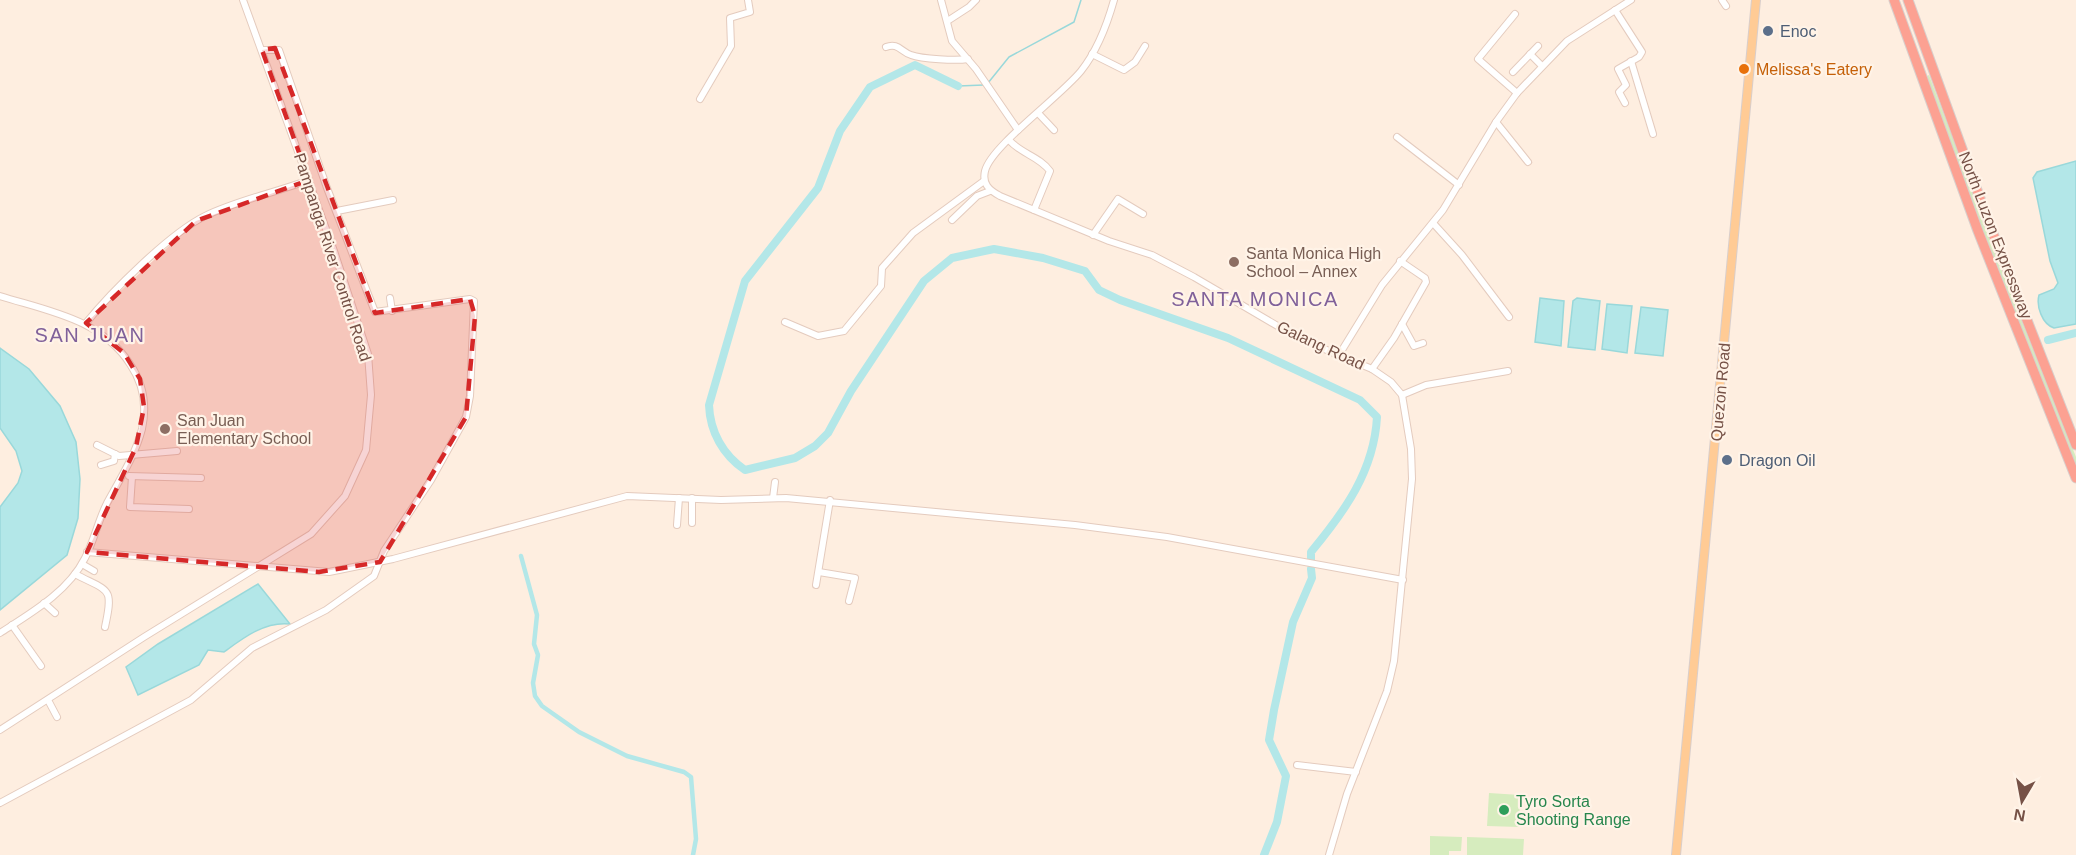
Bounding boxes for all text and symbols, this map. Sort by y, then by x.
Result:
place label: Enoc [1780,23,1816,40]
marker: Enoc [1761,24,1775,38]
place label: Melissa's Eatery [1756,61,1872,78]
marker: Melissa's Eatery [1737,62,1751,76]
street label: North Luzon Expressway [1956,149,2035,321]
street label: Pampanga River Control Road [291,151,374,363]
place label: Santa Monica High School – Annex [1246,245,1381,280]
marker: Santa Monica High School – Annex [1227,255,1241,269]
district label: SANTA MONICA [1171,288,1339,310]
street label: Galang Road [1274,318,1367,373]
district label: SAN JUAN [35,324,145,346]
street label: Quezon Road [1708,342,1733,442]
place label: San Juan Elementary School [177,412,311,447]
marker: San Juan Elementary School [158,422,172,436]
place label: Dragon Oil [1739,452,1815,469]
marker: Dragon Oil [1720,453,1734,467]
north arrow [1992,771,2052,831]
place label: Tyro Sorta Shooting Range [1516,793,1631,828]
marker: Tyro Sorta Shooting Range [1497,803,1511,817]
text: N [2012,806,2027,825]

